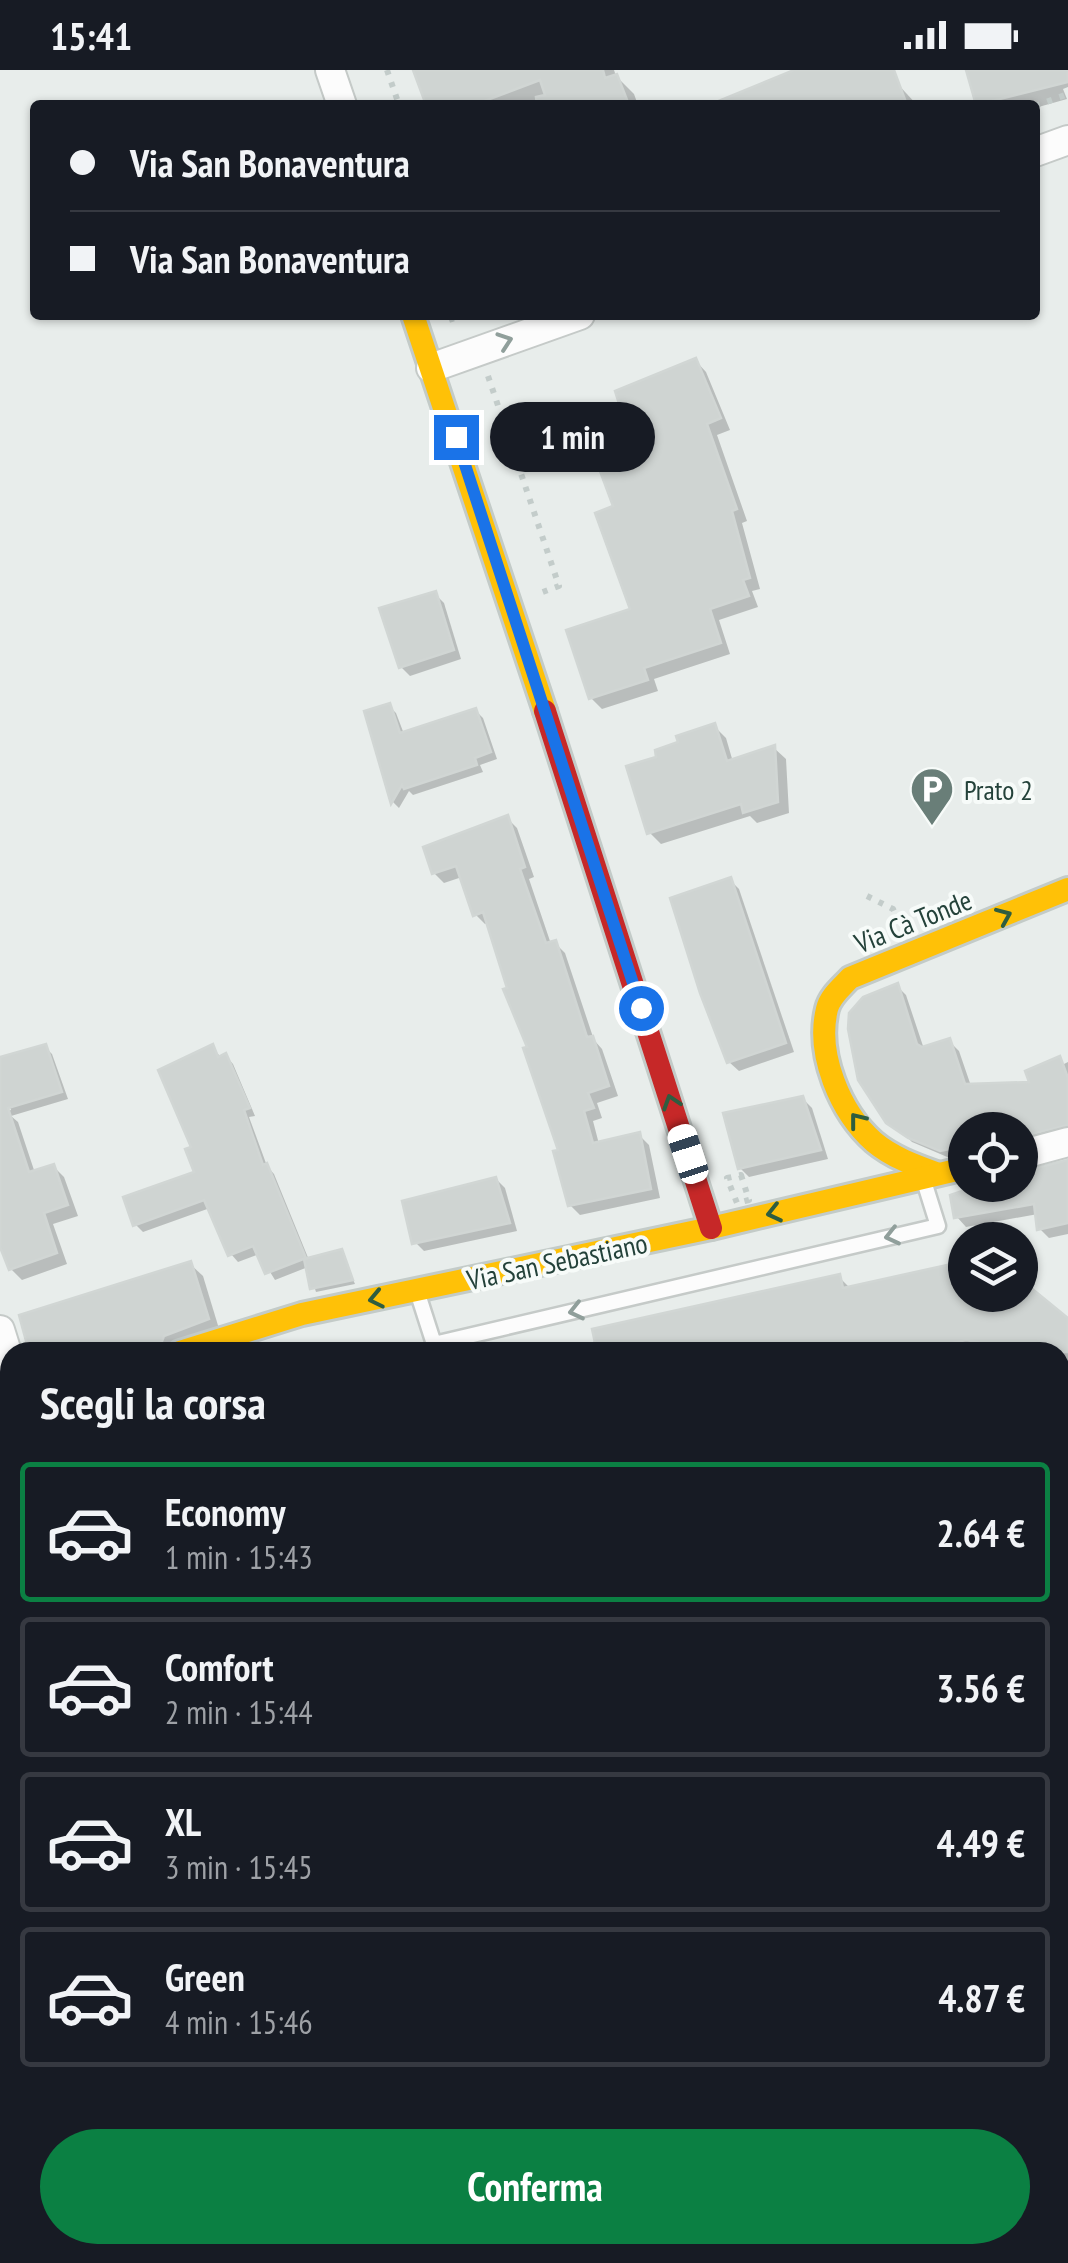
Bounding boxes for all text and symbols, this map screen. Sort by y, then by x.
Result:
text: 15:41 [50,11,132,60]
text: Via San Bonaventura [130,138,410,187]
text: Via San Bonaventura [130,234,410,283]
one-way arrow [496,332,513,353]
callout: 1 min [491,402,656,472]
route end [434,415,479,460]
text: 1 min [540,416,605,458]
parking icon: Prato 2 [909,766,955,827]
place label: Prato 2 [964,771,1033,808]
street label: Via Cà Tonde [848,881,977,962]
one-way arrow [994,907,1012,927]
route start [619,986,664,1031]
one-way arrow [662,1094,682,1111]
map controls [948,1112,1038,1312]
button: locate [948,1112,1038,1202]
one-way arrow [852,1113,869,1131]
car [664,1121,712,1187]
one-way arrow [766,1201,783,1222]
button: layers [948,1222,1038,1312]
street label: Via San Sebastiano [463,1224,651,1298]
one-way arrow [884,1224,901,1245]
one-way arrow [368,1287,385,1308]
one-way arrow [568,1299,585,1320]
text: Scegli la corsa [40,1373,266,1431]
icon: car [45,1487,135,1577]
text: Economy [165,1487,285,1536]
text: 2.64 € [936,1508,1025,1557]
text: 1 min · 15:43 [165,1536,313,1578]
icon: car [45,1642,135,1732]
text: Comfort [165,1642,274,1691]
text: 3.56 € [936,1663,1025,1712]
text: 2 min · 15:44 [165,1691,313,1733]
icon: car [45,1797,135,1887]
text: XL [165,1797,201,1846]
text: 4.49 € [936,1818,1025,1867]
text: 3 min · 15:45 [165,1846,313,1888]
icon: car [45,1952,135,2042]
text: Green [165,1952,245,2001]
text: 4.87 € [938,1973,1025,2022]
text: 4 min · 15:46 [165,2001,313,2043]
button: Conferma [40,2129,1030,2244]

